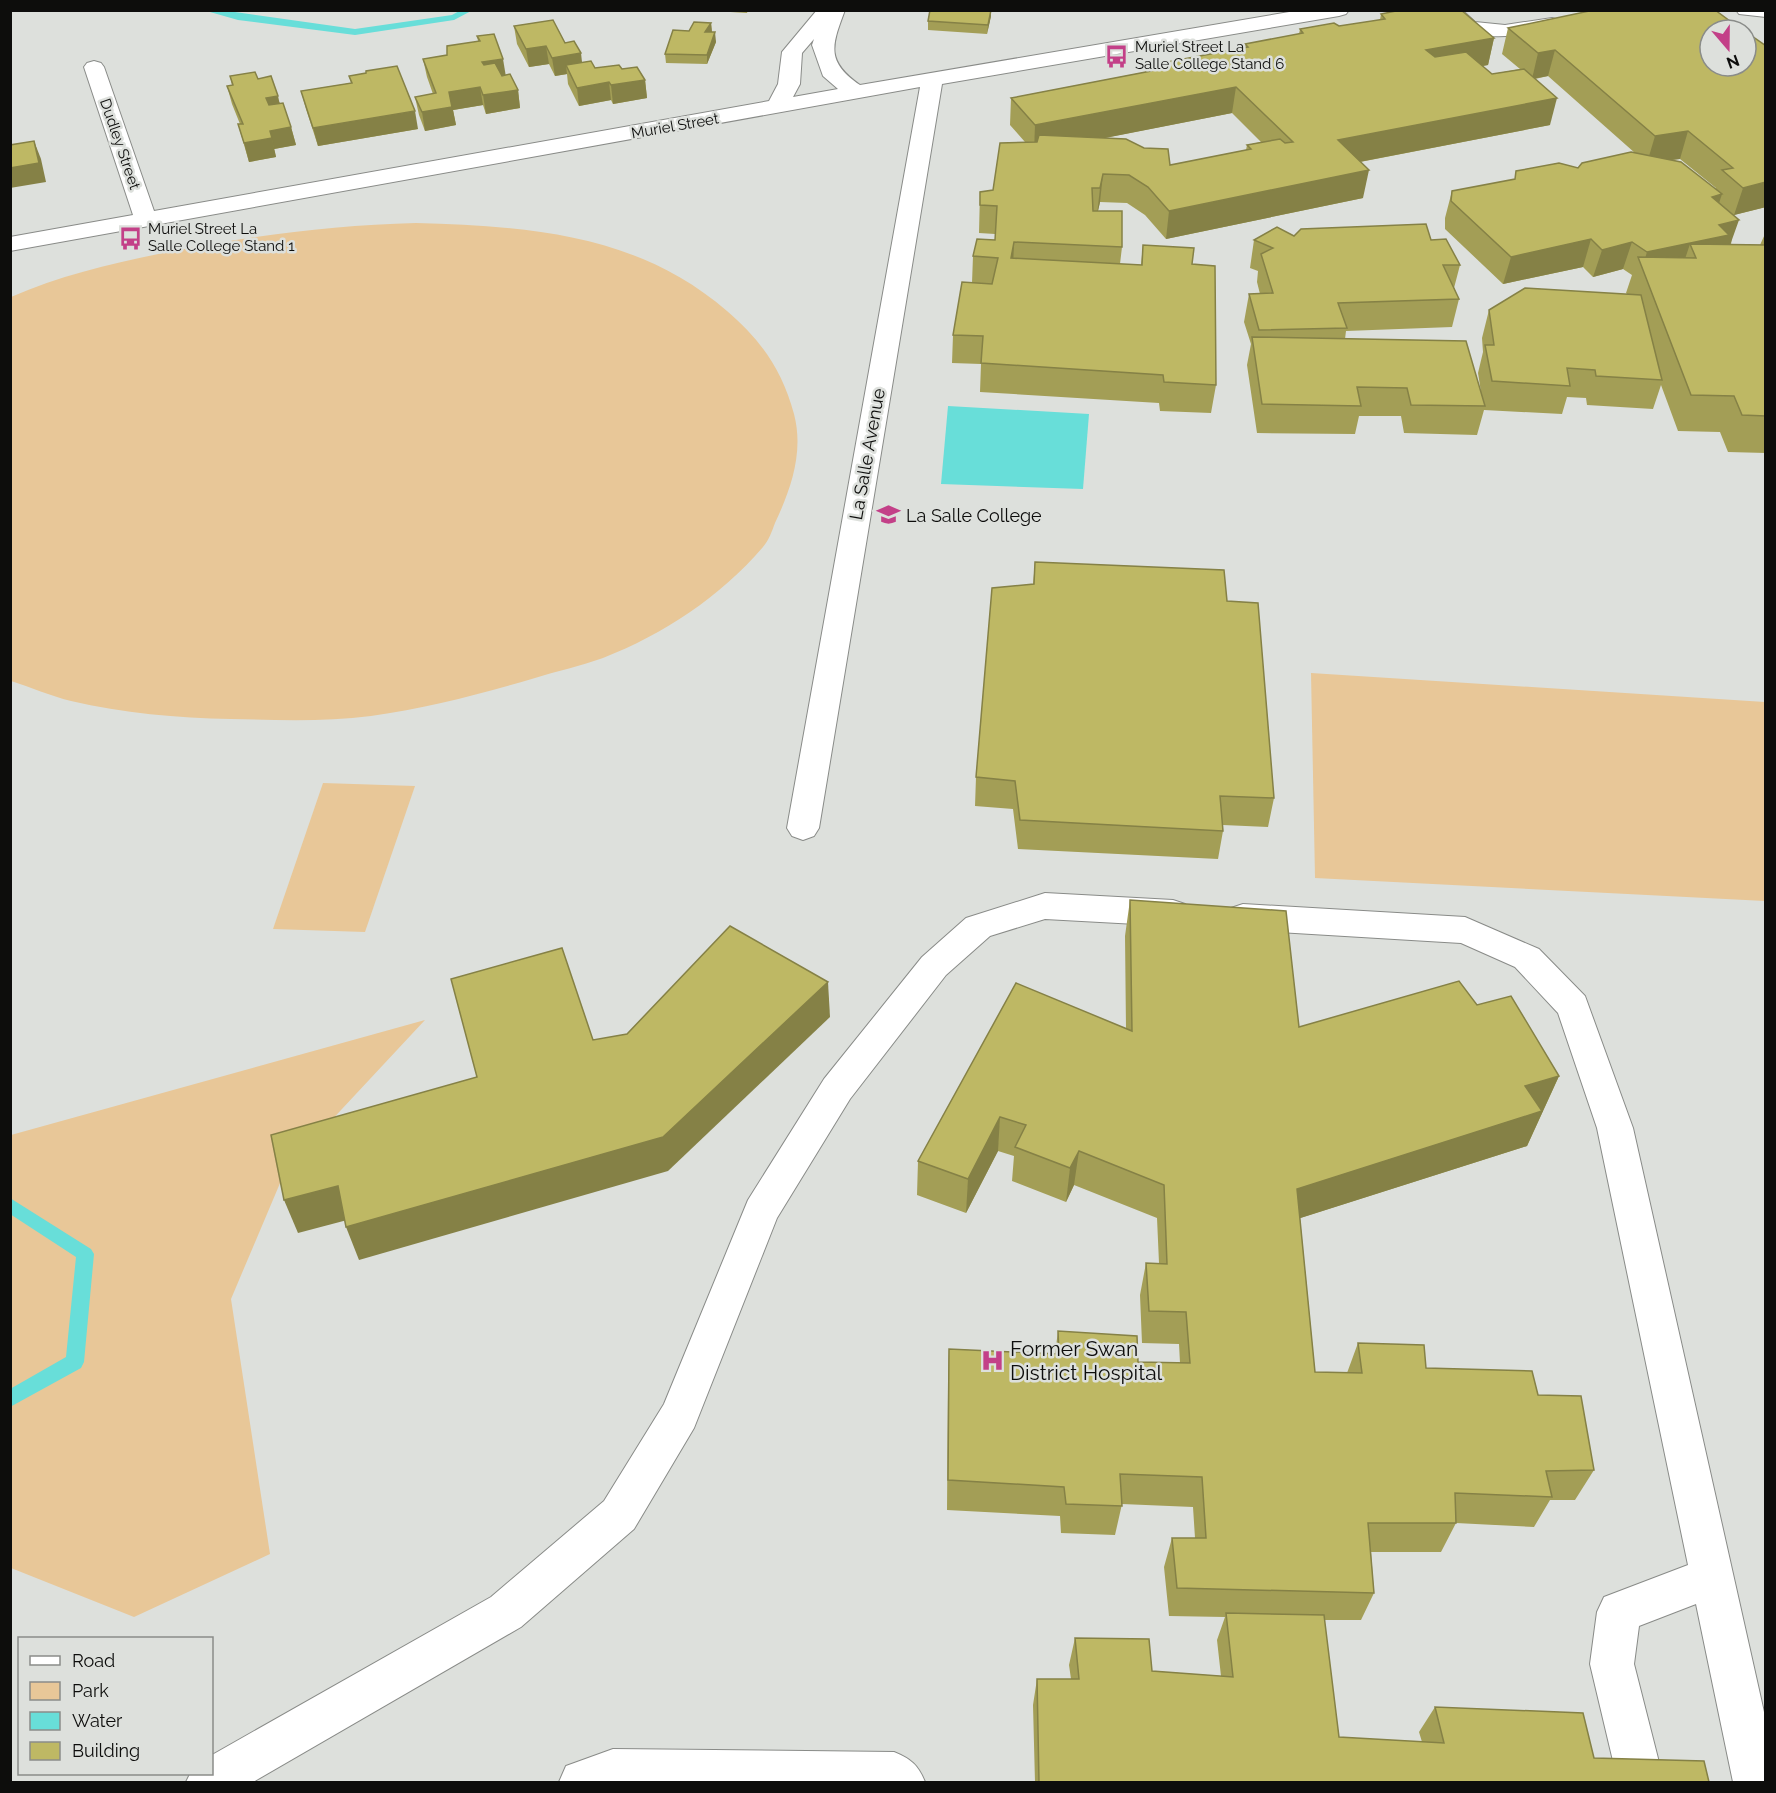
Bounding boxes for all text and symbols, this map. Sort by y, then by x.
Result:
north arrow [1698,18,1758,78]
place label: Muriel Street La Salle College Stand 6 [1135,38,1284,73]
bus stop icon: Muriel Street La Salle College Stand 6 [1104,43,1130,69]
text: N [1724,51,1742,73]
street label: Dudley Street [96,96,144,192]
street label: Muriel Street [630,109,720,143]
place label: Muriel Street La Salle College Stand 1 [148,220,295,255]
bus stop icon: Muriel Street La Salle College Stand 1 [117,225,143,251]
street label: La Salle Avenue [845,386,889,521]
school or university icon: La Salle College [875,502,901,528]
place label: La Salle College [906,505,1042,526]
place label: Former Swan District Hospital [1010,1336,1163,1385]
hospital icon: Former Swan District Hospital [979,1347,1005,1373]
legend [18,1637,213,1775]
text: Road [72,1650,115,1671]
text: Park [72,1680,109,1701]
text: Water [72,1710,123,1731]
text: Building [72,1740,140,1761]

